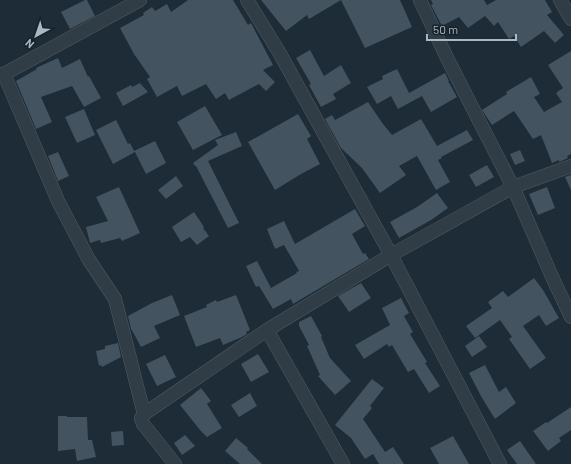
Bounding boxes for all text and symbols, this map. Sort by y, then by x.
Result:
north arrow [16,16,56,56]
scale bar [427,16,516,42]
text: 50 m [433,22,458,36]
text: N [22,37,36,51]

